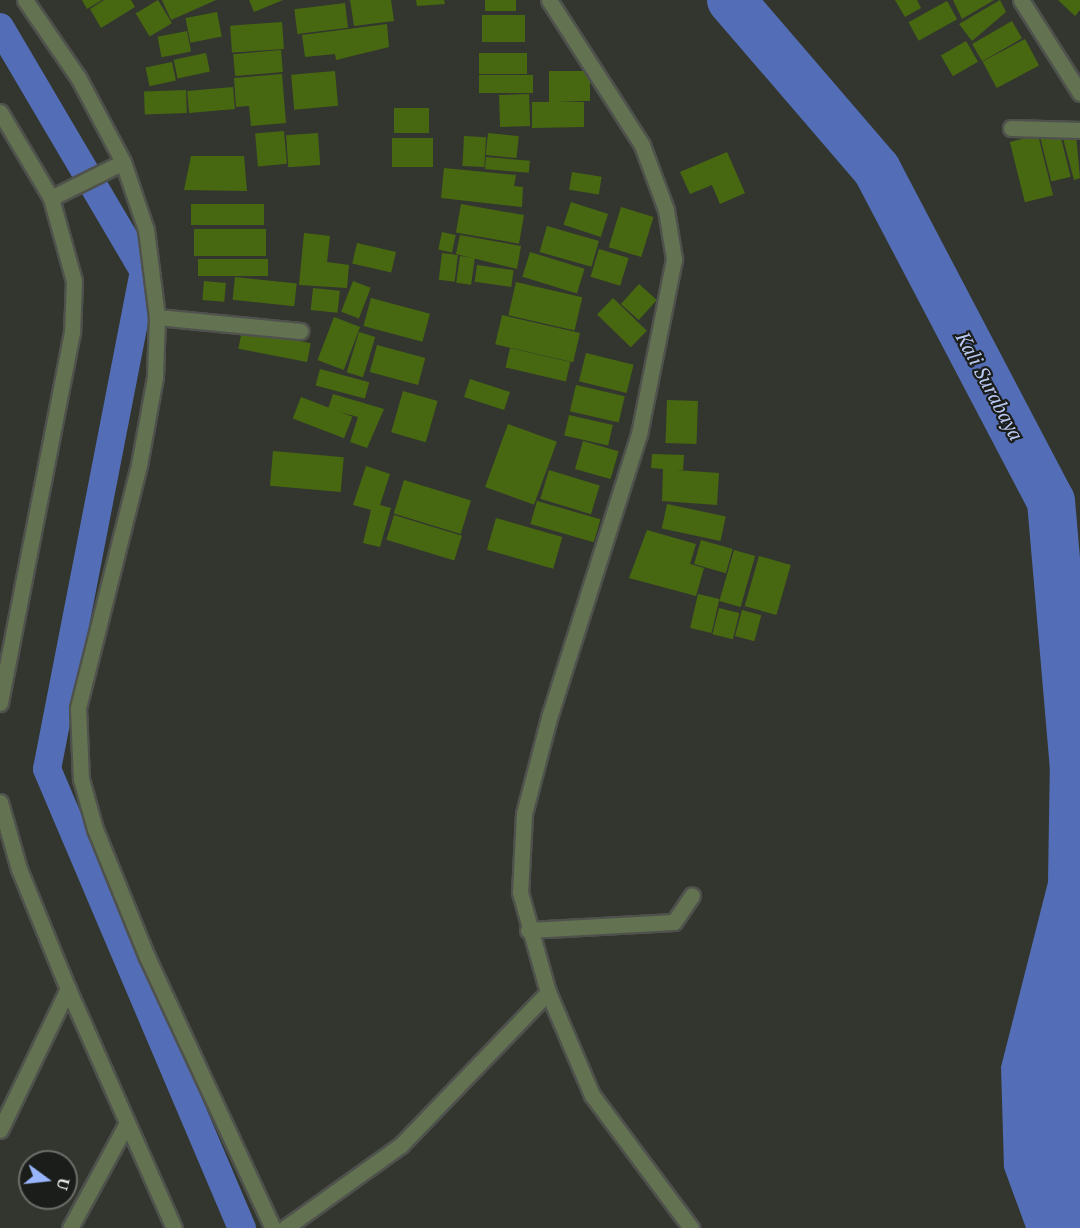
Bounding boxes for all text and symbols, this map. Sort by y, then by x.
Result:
water label: Kali Surabaya [951,328,1029,444]
north arrow [18,1150,78,1210]
text: U [51,1176,76,1193]

